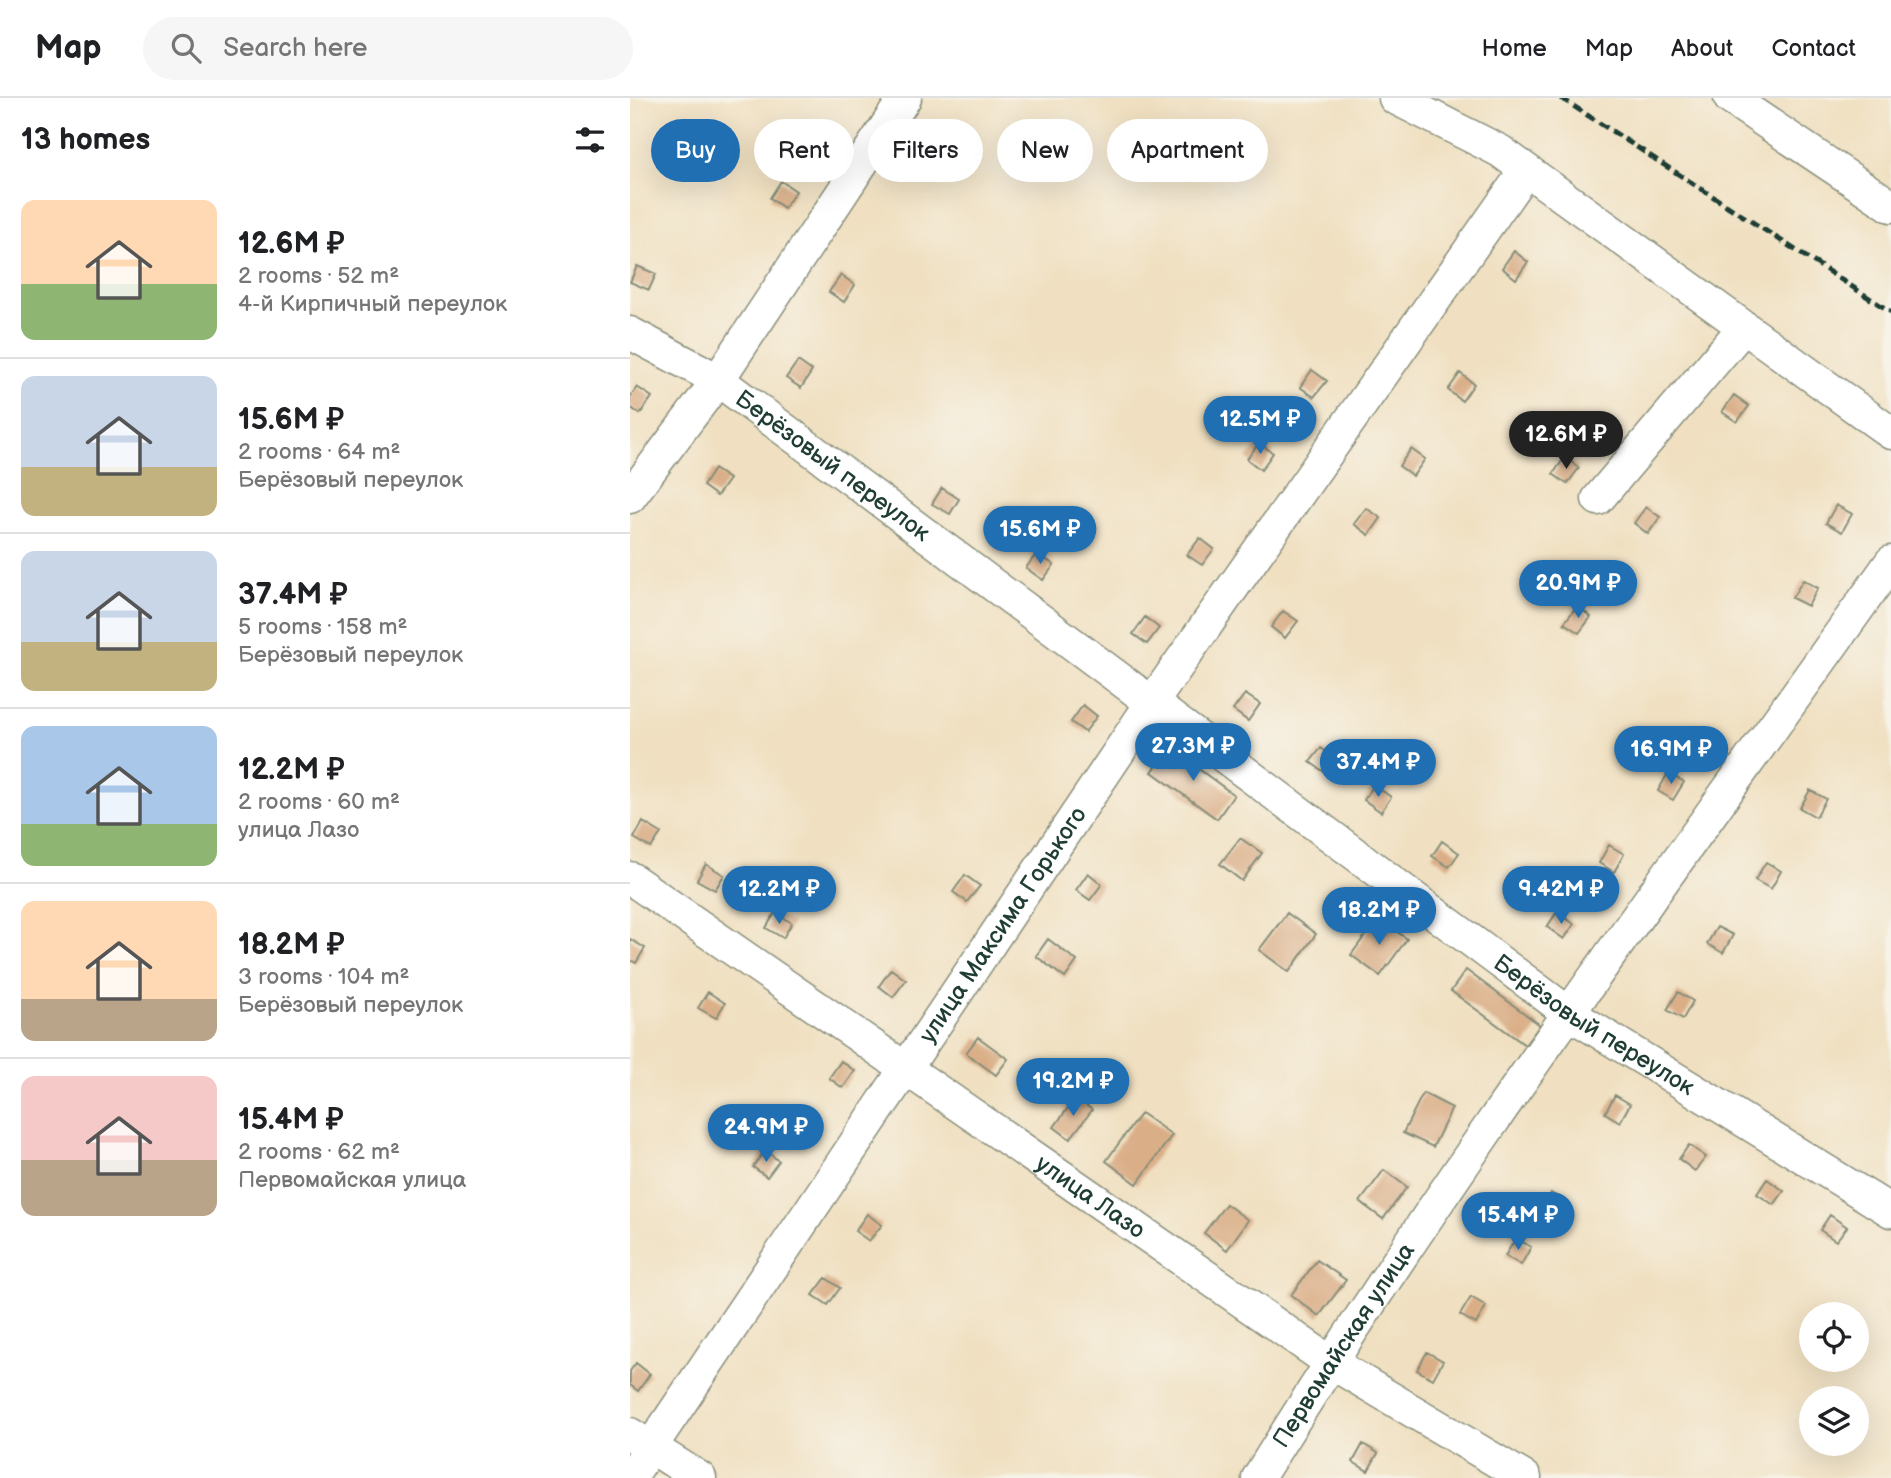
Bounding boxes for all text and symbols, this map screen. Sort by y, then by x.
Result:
search box [143,17,633,80]
text: Map [35,28,101,68]
icon: search [167,29,205,67]
text: Search here [223,33,367,64]
text: Home [1482,34,1547,63]
text: Map [1585,34,1633,63]
text: About [1671,34,1733,63]
text: Contact [1771,34,1856,63]
chip: Buy [651,119,740,182]
chip: Rent [754,119,854,182]
chip: Filters [868,119,983,182]
chip: New [997,119,1093,182]
chip: Apartment [1107,119,1268,182]
icon: filters [571,121,609,159]
text: 13 homes [21,122,150,158]
text: 12.6M ₽ [238,226,345,262]
icon: home [77,228,161,312]
text: 2 rooms · 52 m² [238,262,399,290]
text: 4-й Кирпичный переулок [238,290,507,318]
street label: Берёзовый переулок [730,384,936,547]
pin: 12.5M ₽ [1195,396,1325,456]
text: 15.6M ₽ [238,402,344,438]
icon: home [77,404,161,488]
text: 12.5M ₽ [1219,405,1301,433]
pin: 12.6M ₽ [1501,412,1631,471]
text: 12.6M ₽ [1525,420,1607,448]
text: 2 rooms · 64 m² [238,438,400,466]
text: Берёзовый переулок [238,466,463,494]
pin: 15.6M ₽ [975,506,1105,566]
text: 15.6M ₽ [999,515,1081,543]
pin: 20.9M ₽ [1513,560,1643,620]
text: 20.9M ₽ [1535,569,1621,597]
text: 37.4M ₽ [238,577,348,613]
icon: home [77,579,161,663]
text: 5 rooms · 158 m² [238,613,407,641]
text: Берёзовый переулок [238,641,463,669]
pin: 27.3M ₽ [1128,724,1258,783]
pin: 16.9M ₽ [1606,726,1736,786]
text: 27.3M ₽ [1151,732,1235,760]
text: 16.9M ₽ [1630,735,1712,763]
pin: 37.4M ₽ [1313,740,1443,799]
text: 37.4M ₽ [1336,748,1420,776]
text: 12.2M ₽ [238,752,345,788]
icon: home [77,754,161,838]
text: 2 rooms · 60 m² [238,788,400,816]
street label: улица Максима Горького [913,801,1092,1048]
text: улица Лазо [238,816,359,844]
pin: 12.2M ₽ [714,866,844,926]
pin: 9.42M ₽ [1496,866,1626,926]
text: 12.2M ₽ [738,875,820,903]
text: 9.42M ₽ [1518,875,1604,903]
pin: 18.2M ₽ [1314,888,1444,947]
text: 18.2M ₽ [1338,896,1420,924]
text: 18.2M ₽ [238,927,345,963]
icon: home [77,929,161,1013]
street label: Берёзовый переулок [1488,948,1700,1102]
text: 3 rooms · 104 m² [238,963,409,991]
text: Берёзовый переулок [238,991,463,1019]
pin: 19.2M ₽ [1008,1058,1138,1118]
text: 19.2M ₽ [1032,1067,1114,1095]
text: 15.4M ₽ [238,1102,344,1138]
icon: home [77,1104,161,1188]
pin: 24.9M ₽ [701,1104,831,1164]
text: 24.9M ₽ [724,1113,808,1141]
text: 2 rooms · 62 m² [238,1138,400,1166]
street label: улица Лазо [1030,1149,1151,1244]
text: Первомайская улица [238,1166,466,1194]
pin: 15.4M ₽ [1453,1192,1583,1252]
text: 15.4M ₽ [1478,1201,1558,1229]
street label: Первомайская улица [1266,1237,1421,1453]
map controls [1799,1302,1869,1456]
button: locate [1799,1302,1869,1372]
button: layers [1799,1386,1869,1456]

